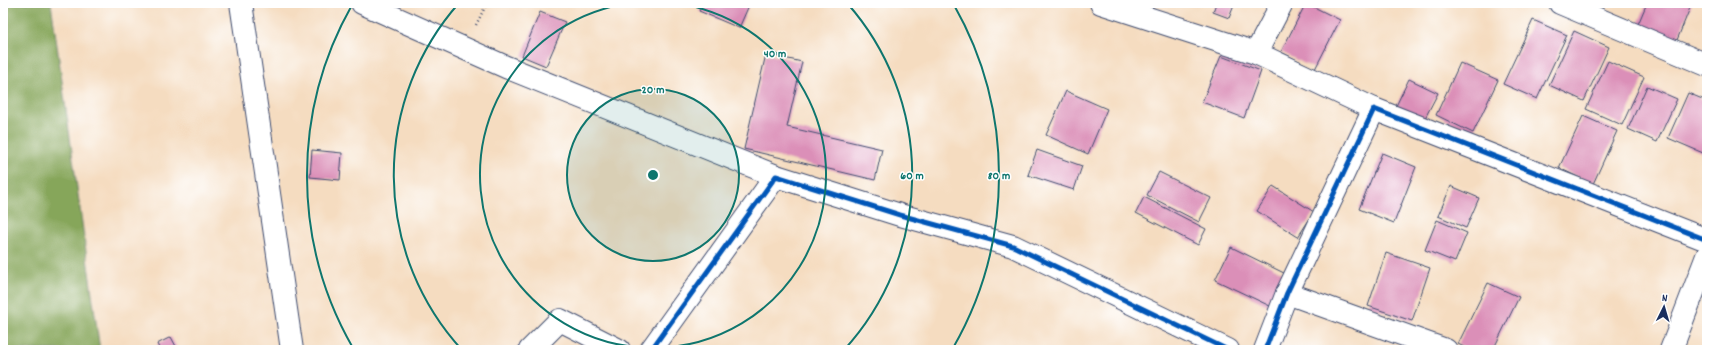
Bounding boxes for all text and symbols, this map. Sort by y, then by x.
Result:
text: 40 m [764,46,786,63]
text: 20 m [642,82,664,99]
centre of rings [646,168,660,182]
text: 60 m [900,168,924,185]
text: 80 m [988,168,1010,185]
north arrow [1644,287,1684,327]
text: N [1661,291,1669,307]

